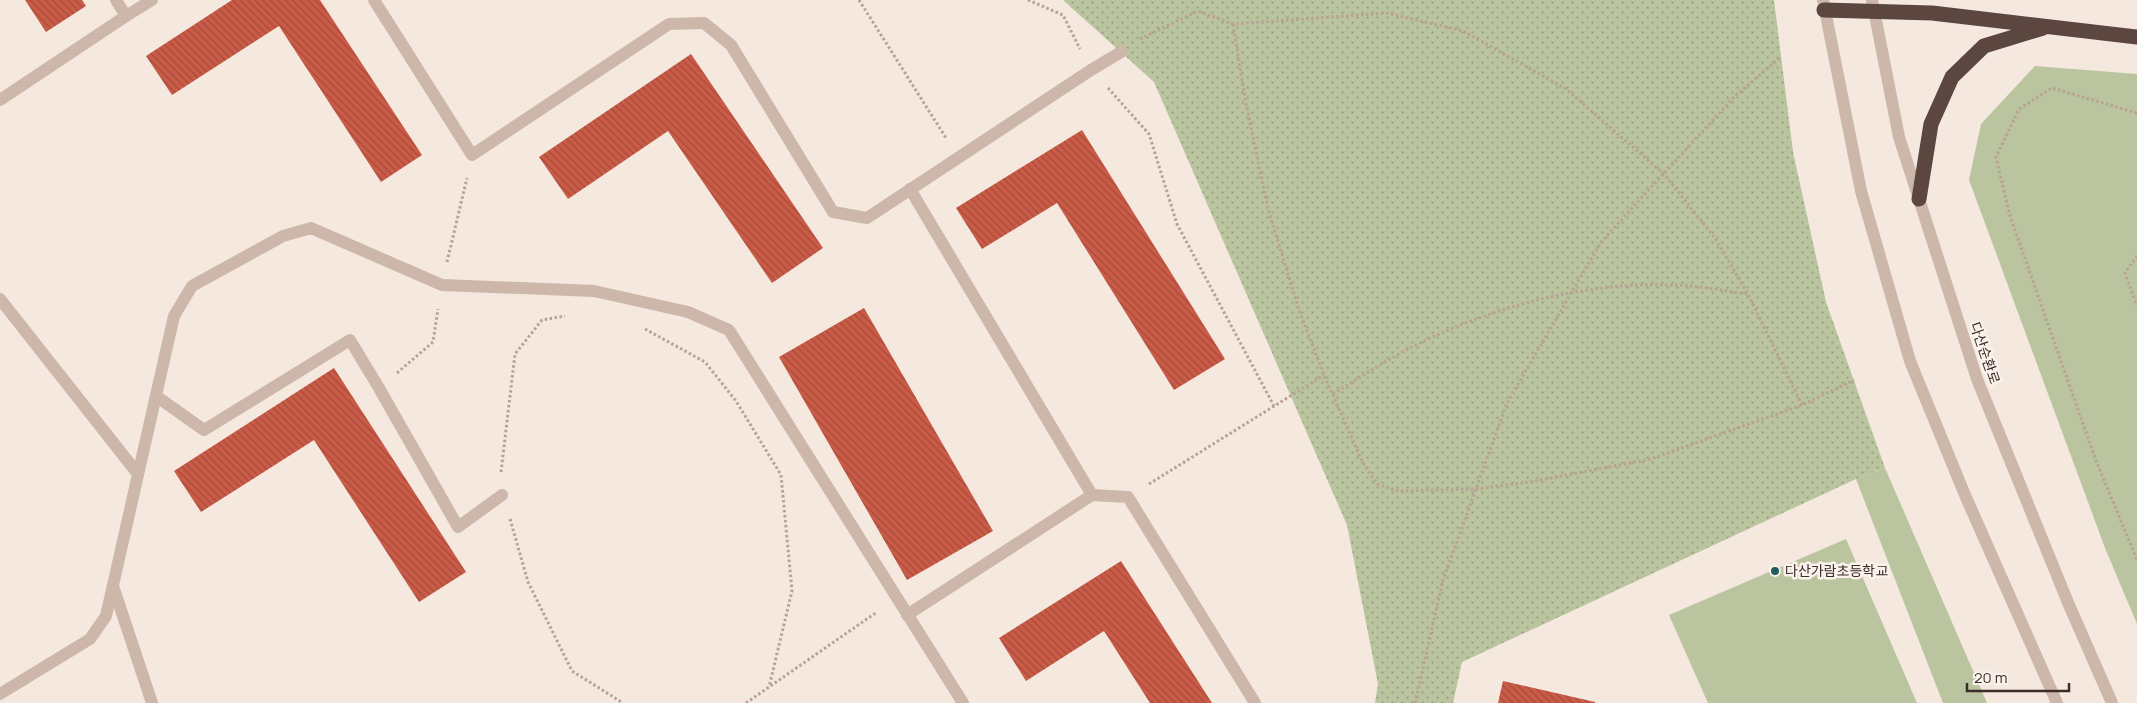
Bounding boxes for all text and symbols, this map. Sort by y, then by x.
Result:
street label: 다산순환로 [1966,319,2005,386]
place label: 다산가람초등학교 [1785,561,1888,580]
marker: 다산가람초등학교 [1769,565,1781,577]
scale bar [1967,660,2070,692]
text: 20 m [1974,667,2007,688]

